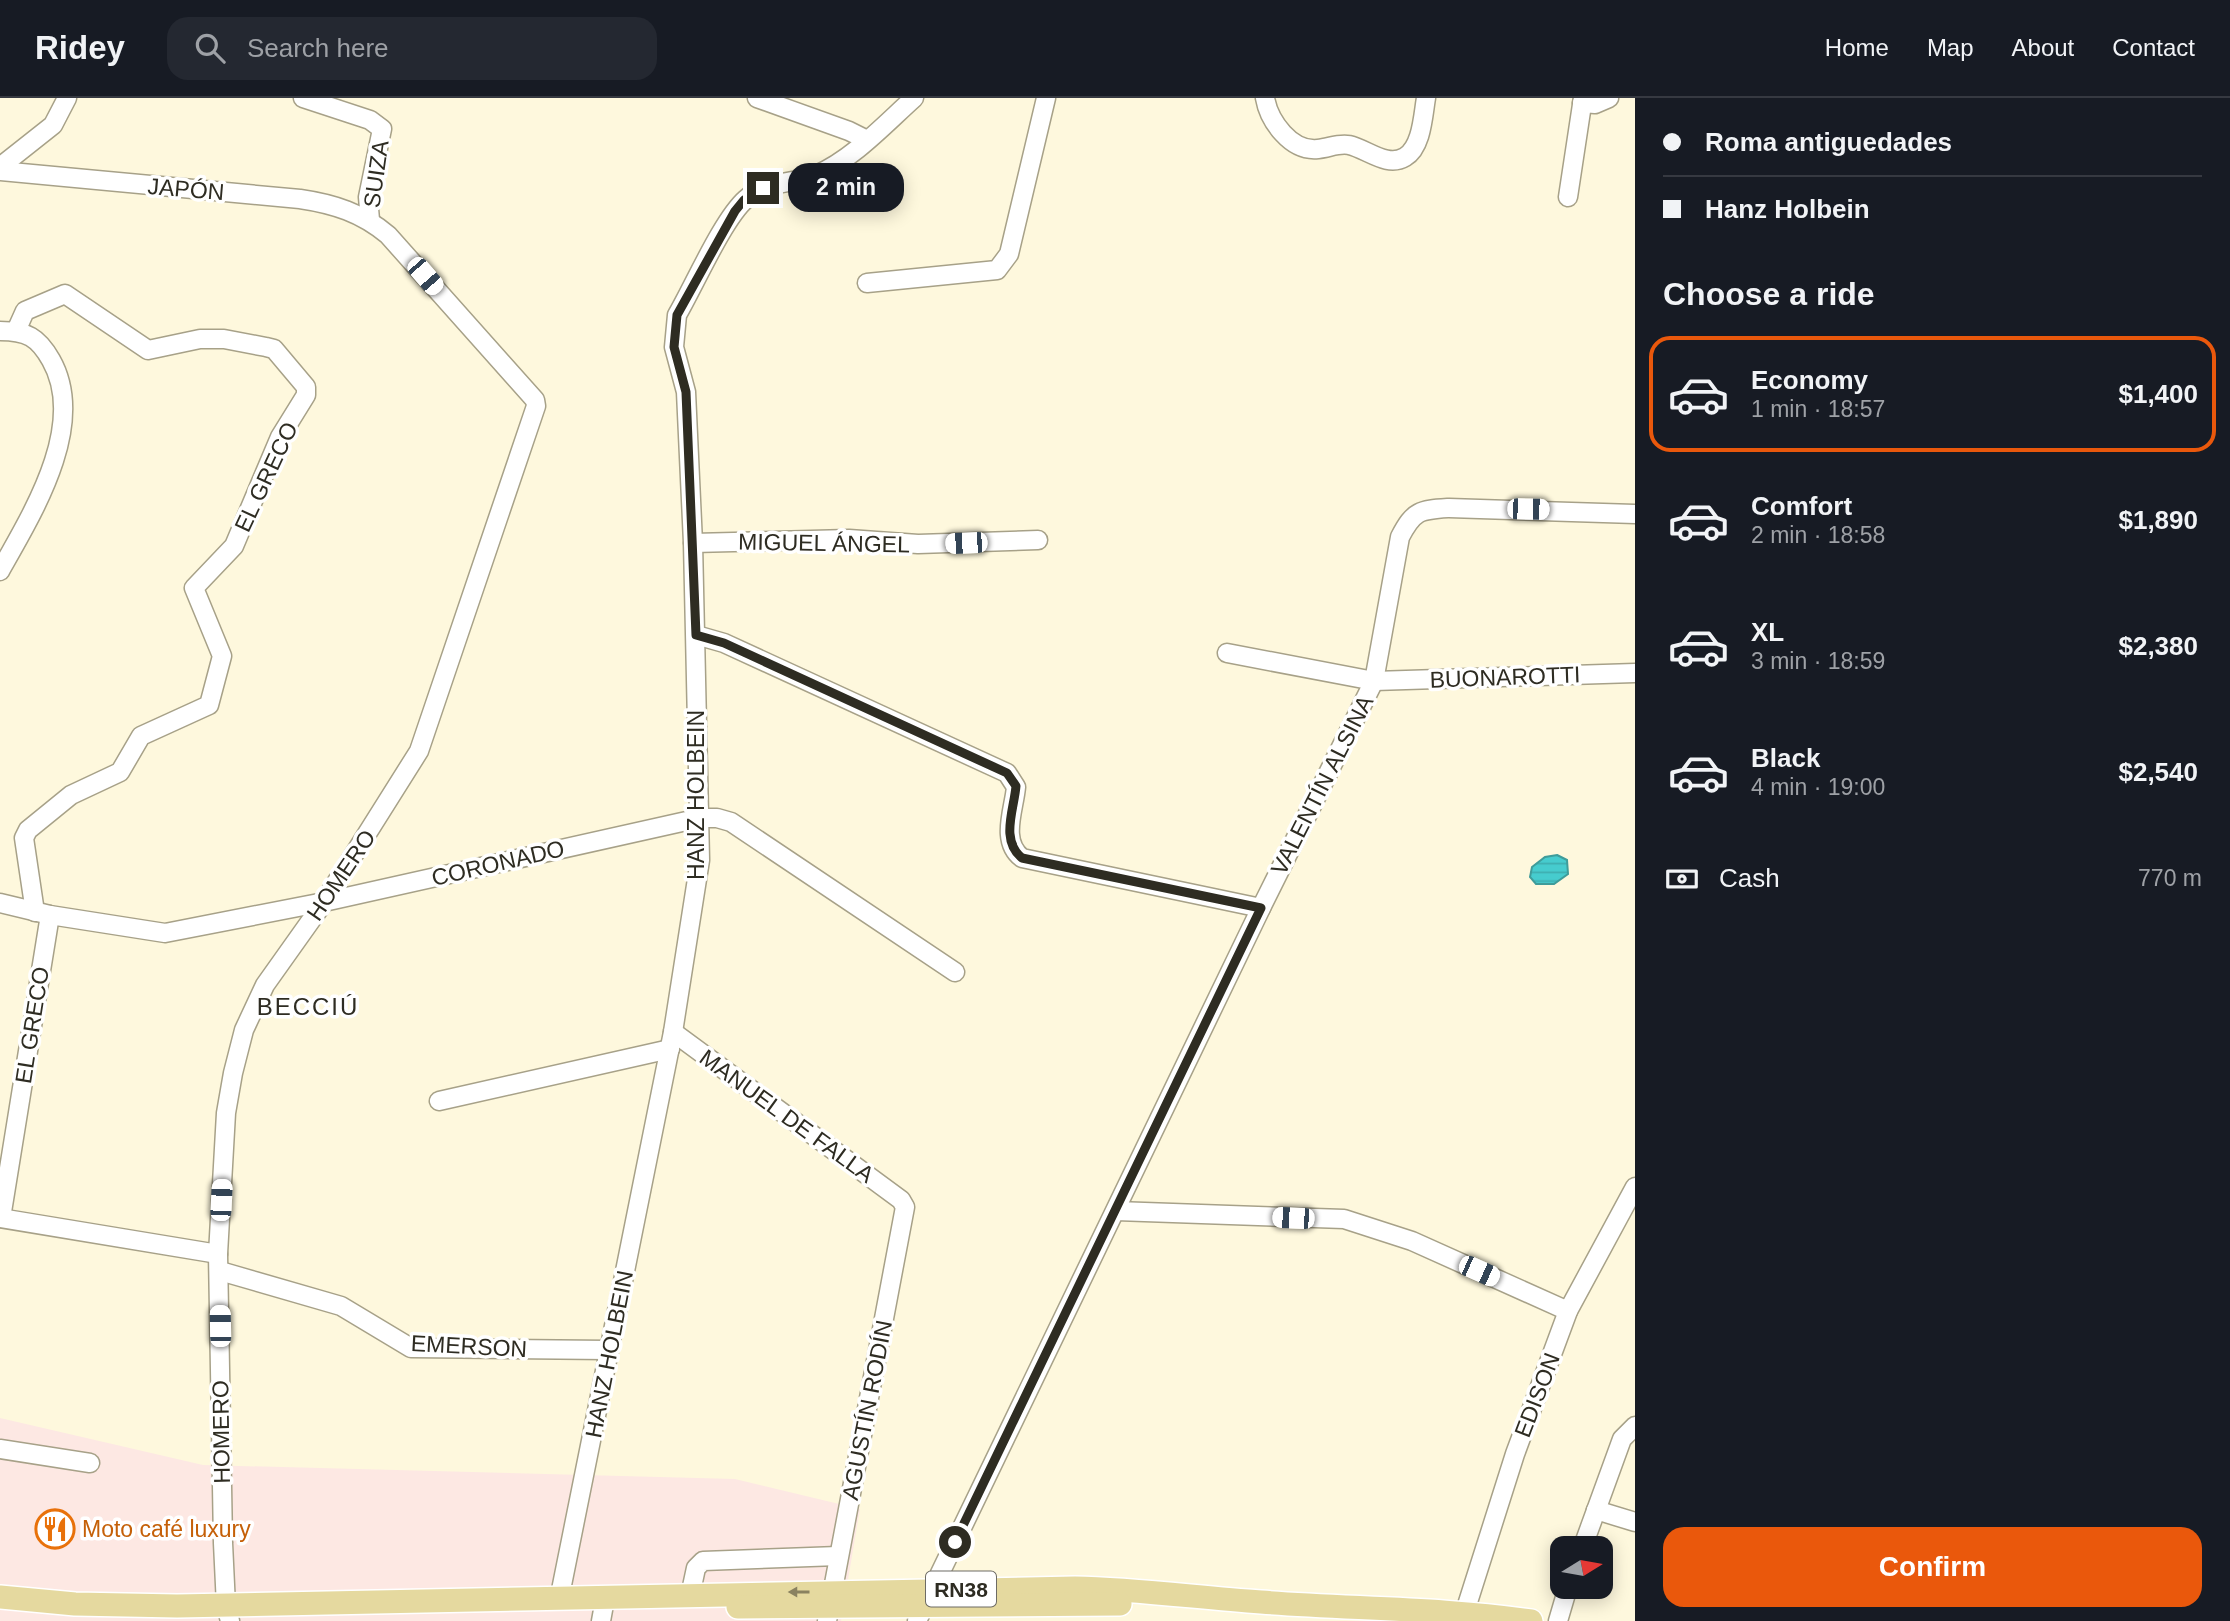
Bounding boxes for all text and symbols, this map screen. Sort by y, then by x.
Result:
search box [167,17,657,80]
text: Ridey [35,29,125,66]
icon: search [191,29,229,67]
text: Search here [247,33,389,63]
text: Home [1825,34,1889,61]
text: Map [1927,34,1974,61]
text: About [2012,34,2074,61]
text: Contact [2112,34,2195,61]
text: Roma antiguedades [1705,127,1952,157]
street label: SUIZA [358,138,394,209]
callout: 2 min [788,164,903,212]
route end [747,172,779,204]
street label: JAPÓN [147,173,225,205]
text: 2 min [816,174,876,200]
text: Hanz Holbein [1705,194,1870,224]
car [404,253,447,299]
text: Choose a ride [1663,276,1875,312]
icon: car [1667,363,1730,426]
text: Economy [1751,365,1868,395]
text: $1,400 [2118,379,2198,409]
text: 1 min · 18:57 [1751,396,1885,422]
street label: EL GRECO [229,418,303,536]
icon: car [1667,489,1730,552]
text: Comfort [1751,491,1852,521]
car [1507,498,1550,520]
text: $1,890 [2118,505,2198,535]
text: 2 min · 18:58 [1751,522,1885,548]
street label: MIGUEL ÁNGEL [738,529,910,557]
car [945,532,988,554]
icon: car [1667,615,1730,678]
text: XL [1751,617,1784,647]
text: $2,380 [2118,631,2198,661]
text: 3 min · 18:59 [1751,648,1885,674]
street label: BUONAROTTI [1429,661,1581,693]
street label: VALENTÍN ALSINA [1266,690,1379,879]
street label: HANZ HOLBEIN [683,710,709,880]
icon: car [1667,741,1730,804]
text: Black [1751,743,1820,773]
text: $2,540 [2118,757,2198,787]
text: 4 min · 19:00 [1751,774,1885,800]
street label: HOMERO [301,825,381,925]
street label: CORONADO [429,835,567,891]
icon: cash [1663,860,1701,898]
text: Cash [1719,863,1780,893]
text: 770 m [2138,865,2202,891]
street label: EL GRECO [10,965,54,1085]
district label: BECCIÚ [257,993,359,1020]
street label: MANUEL DE FALLA [695,1044,880,1188]
car [210,1178,233,1222]
car [1272,1207,1315,1229]
car [1456,1253,1503,1289]
street label: HANZ HOLBEIN [580,1268,638,1440]
car [210,1305,231,1347]
street label: AGUSTÍN RODÍN [837,1318,897,1502]
street label: EMERSON [410,1330,528,1362]
street label: EDISON [1509,1349,1565,1441]
street label: HOMERO [207,1380,235,1484]
restaurant icon: Moto café luxury [34,1508,76,1550]
place label: Moto café luxury [82,1516,251,1542]
route start [939,1526,971,1558]
button: Confirm [1663,1527,2202,1607]
north arrow [1550,1536,1614,1600]
map controls [1550,1536,1613,1599]
road number: RN38 [926,1572,996,1606]
one-way arrow [787,1586,809,1598]

